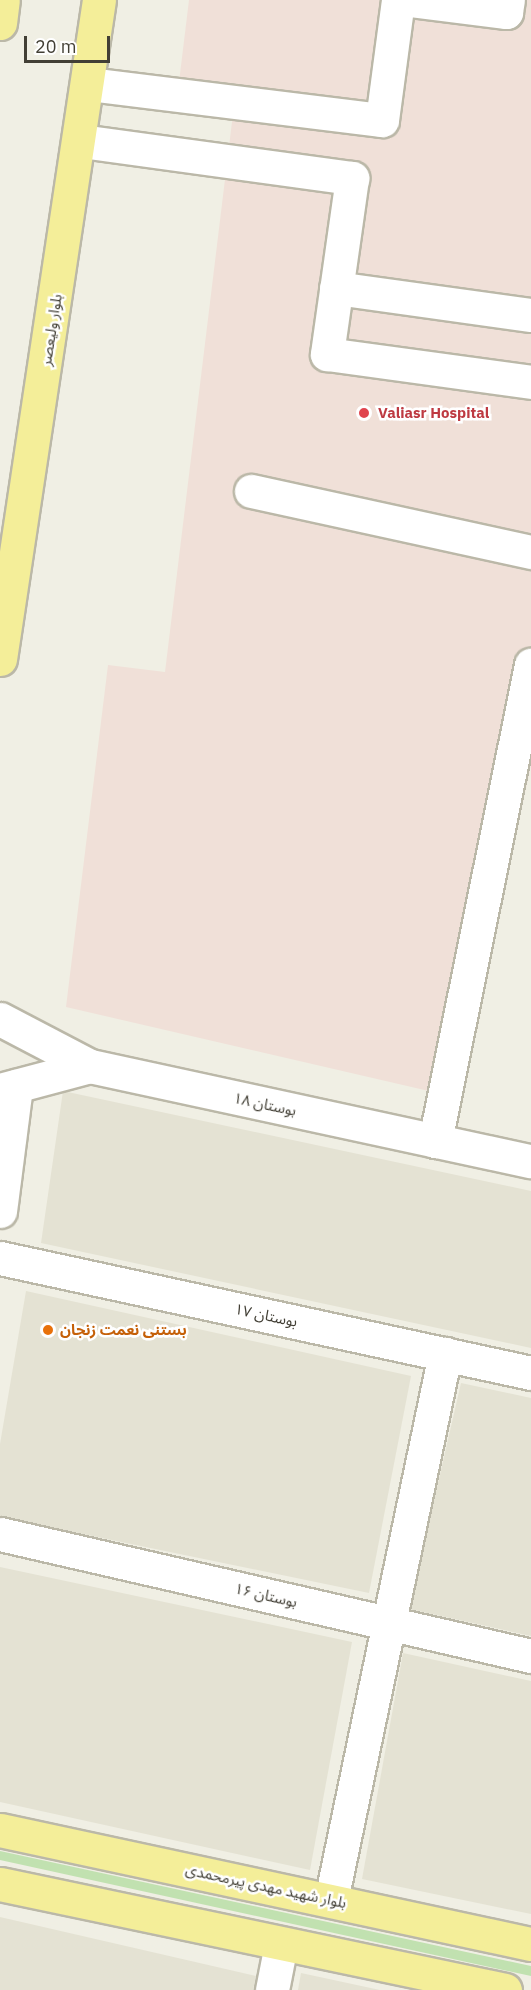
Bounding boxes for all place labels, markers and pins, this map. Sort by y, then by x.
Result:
marker: Valiasr Hospital [355,404,373,422]
place label: Valiasr Hospital [378,404,489,422]
place label: بستنی نعمت زنجان [60,1321,187,1339]
marker: بستنی نعمت زنجان [41,1323,55,1337]

